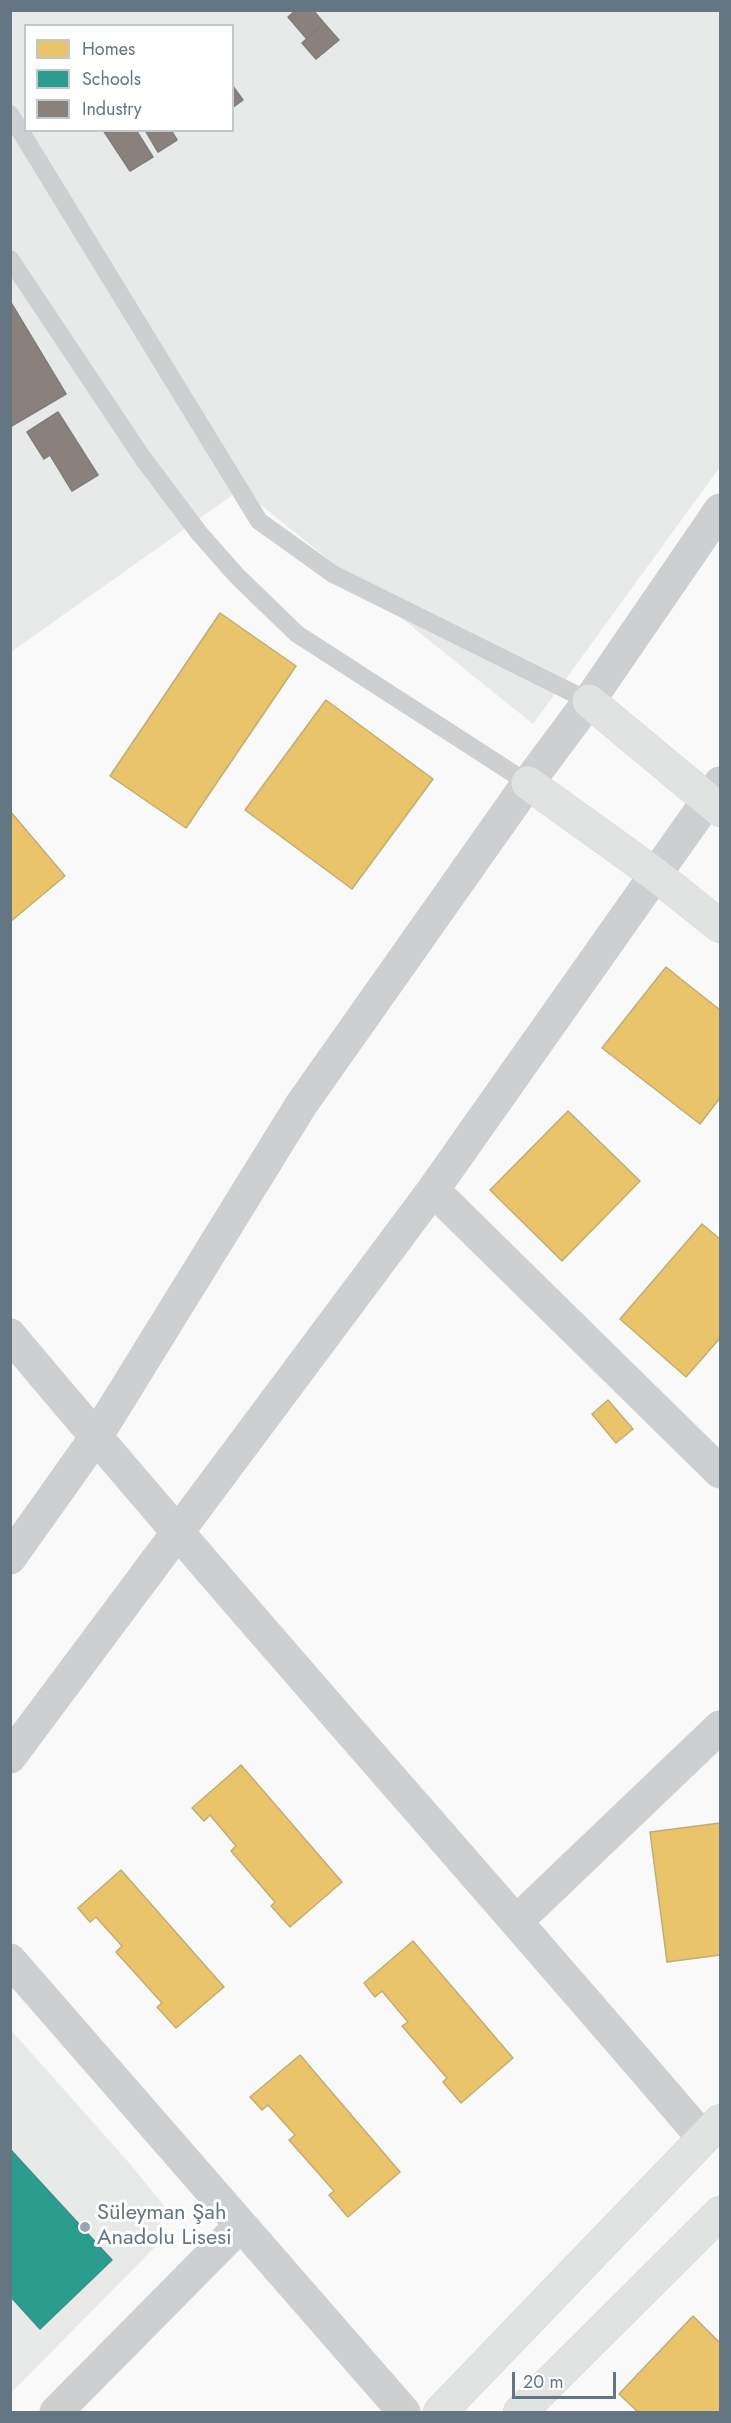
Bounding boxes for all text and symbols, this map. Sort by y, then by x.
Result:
legend [24,24,234,132]
text: Homes [82,36,135,62]
text: Schools [82,66,141,92]
text: Industry [82,96,142,122]
place label: Süleyman Şah Anadolu Lisesi [97,2201,232,2252]
marker: Süleyman Şah Anadolu Lisesi [78,2220,92,2234]
scale bar [515,2360,618,2398]
text: 20 m [523,2369,563,2395]

